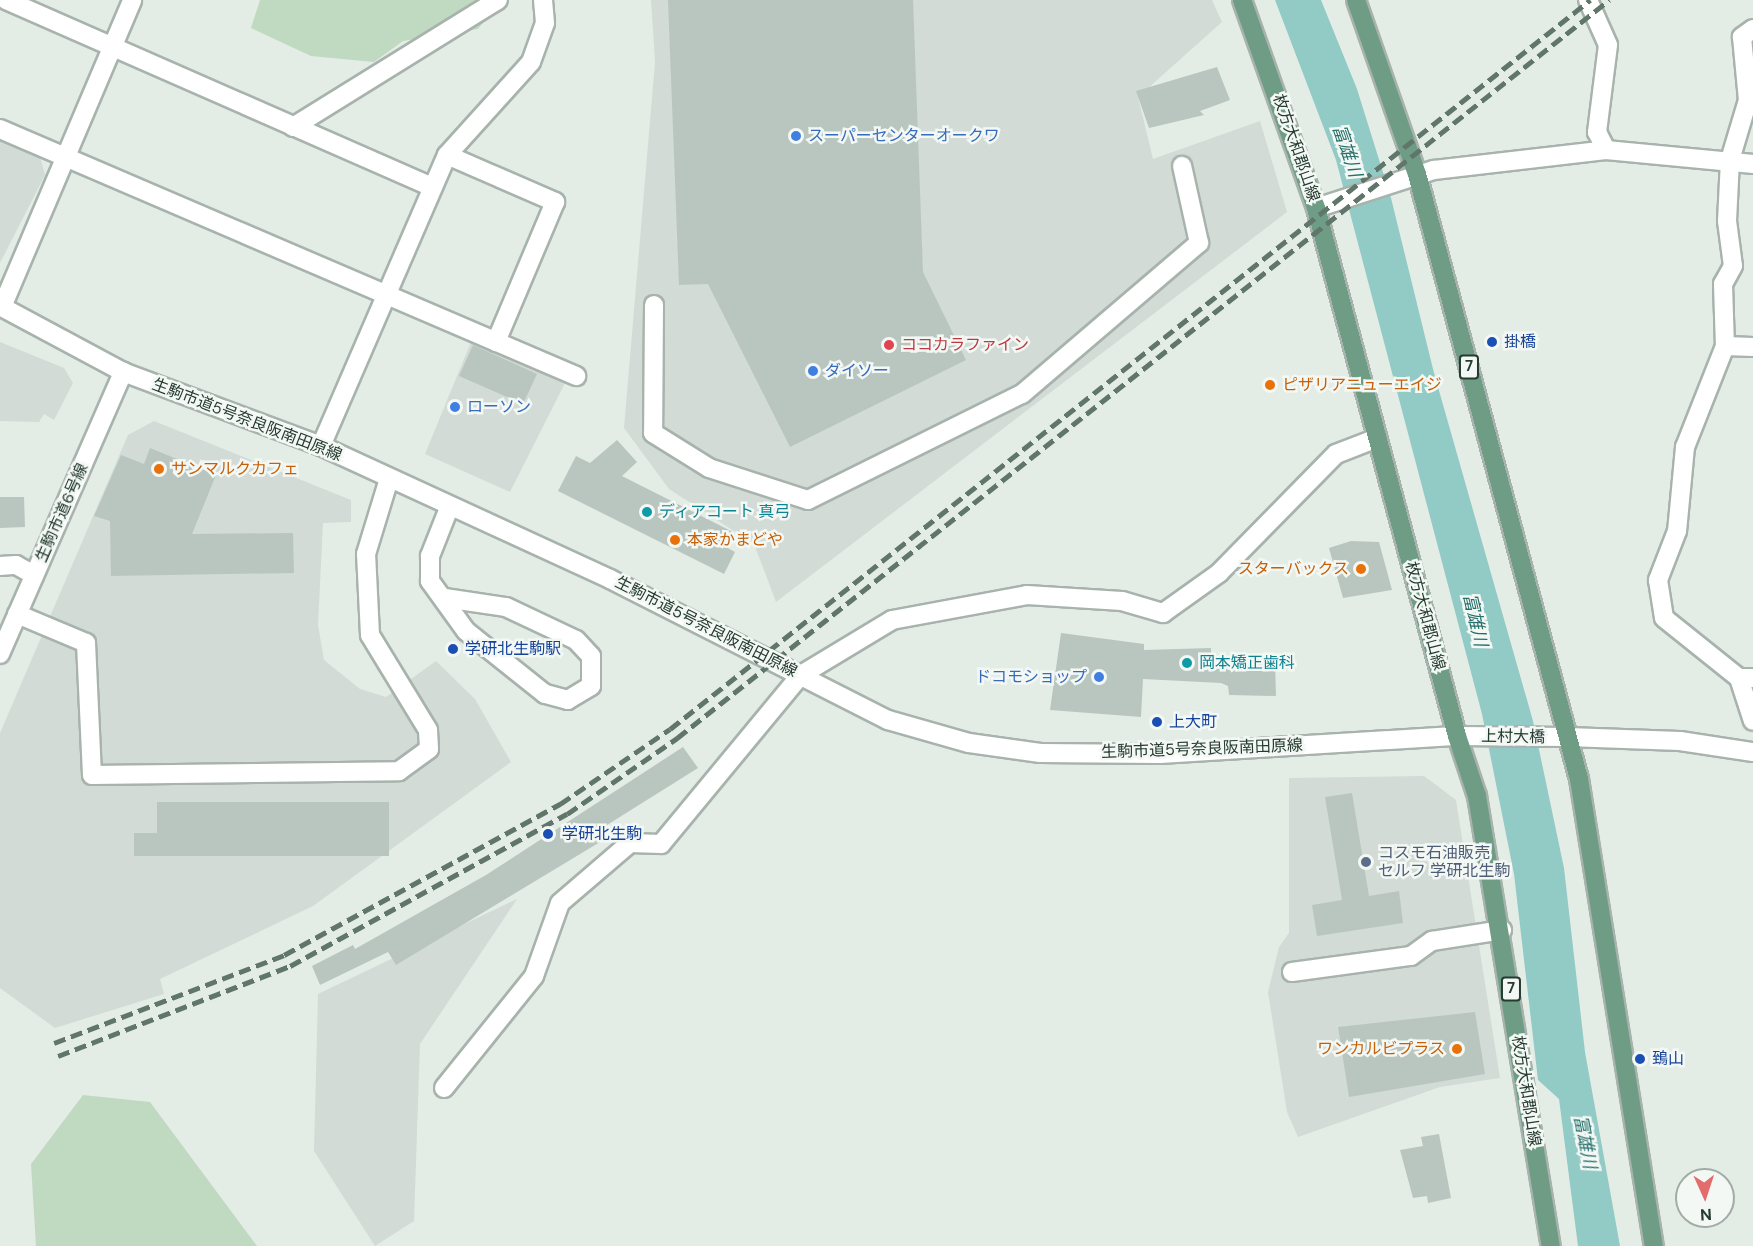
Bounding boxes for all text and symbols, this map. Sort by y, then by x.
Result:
street label: 枚方大和郡山線 [1269,92,1323,204]
water label: 富雄川 [1328,122,1366,180]
place label: スーパーセンターオークワ [808,126,1000,146]
marker: スーパーセンターオークワ [789,129,803,143]
place label: 掛橋 [1504,332,1536,352]
place label: ココカラファイン [901,335,1029,355]
marker: 掛橋 [1485,335,1499,349]
marker: ココカラファイン [882,338,896,352]
road number: 7 [1458,355,1480,379]
place label: ダイソー [825,361,889,381]
marker: ダイソー [806,364,820,378]
street label: 生駒市道5号奈良阪南田原線 [149,375,345,465]
place label: ピザリアニューエイジ [1282,375,1442,395]
marker: ピザリアニューエイジ [1263,378,1277,392]
place label: ローソン [467,397,531,417]
marker: ローソン [448,400,462,414]
place label: サンマルクカフェ [171,459,299,479]
street label: 生駒市道6号線 [32,461,92,565]
marker: サンマルクカフェ [152,462,166,476]
place label: ディアコート 真弓 [659,502,791,522]
marker: ディアコート 真弓 [640,505,654,519]
place label: 本家かまどや [687,530,783,550]
marker: 本家かまどや [668,533,682,547]
place label: スターバックス [1237,559,1349,579]
street label: 枚方大和郡山線 [1401,559,1449,673]
marker: スターバックス [1354,562,1368,576]
street label: 生駒市道5号奈良阪南田原線 [612,573,800,681]
water label: 富雄川 [1458,591,1492,649]
place label: 学研北生駒駅 [465,639,561,659]
marker: 学研北生駒駅 [446,642,460,656]
place label: 岡本矯正歯科 [1199,653,1295,673]
marker: 岡本矯正歯科 [1180,656,1194,670]
place label: ドコモショップ [975,667,1087,687]
marker: ドコモショップ [1092,670,1106,684]
place label: 上大町 [1169,712,1217,732]
marker: 上大町 [1150,715,1164,729]
street label: 上村大橋 [1481,727,1545,747]
street label: 生駒市道5号奈良阪南田原線 [1101,736,1303,762]
place label: 学研北生駒 [562,824,642,844]
marker: 学研北生駒 [539,825,557,843]
place label: コスモ石油販売 セルフ 学研北生駒 [1378,843,1510,881]
marker: コスモ石油販売 セルフ 学研北生駒 [1359,855,1373,869]
road number: 7 [1500,977,1522,1001]
street label: 枚方大和郡山線 [1508,1034,1544,1148]
place label: ワンカルビプラス [1317,1039,1445,1059]
marker: ワンカルビプラス [1450,1042,1464,1056]
place label: 鵄山 [1652,1049,1684,1069]
marker: 鵄山 [1633,1052,1647,1066]
water label: 富雄川 [1569,1113,1601,1171]
north arrow [1675,1168,1735,1228]
text: N [1699,1204,1712,1225]

